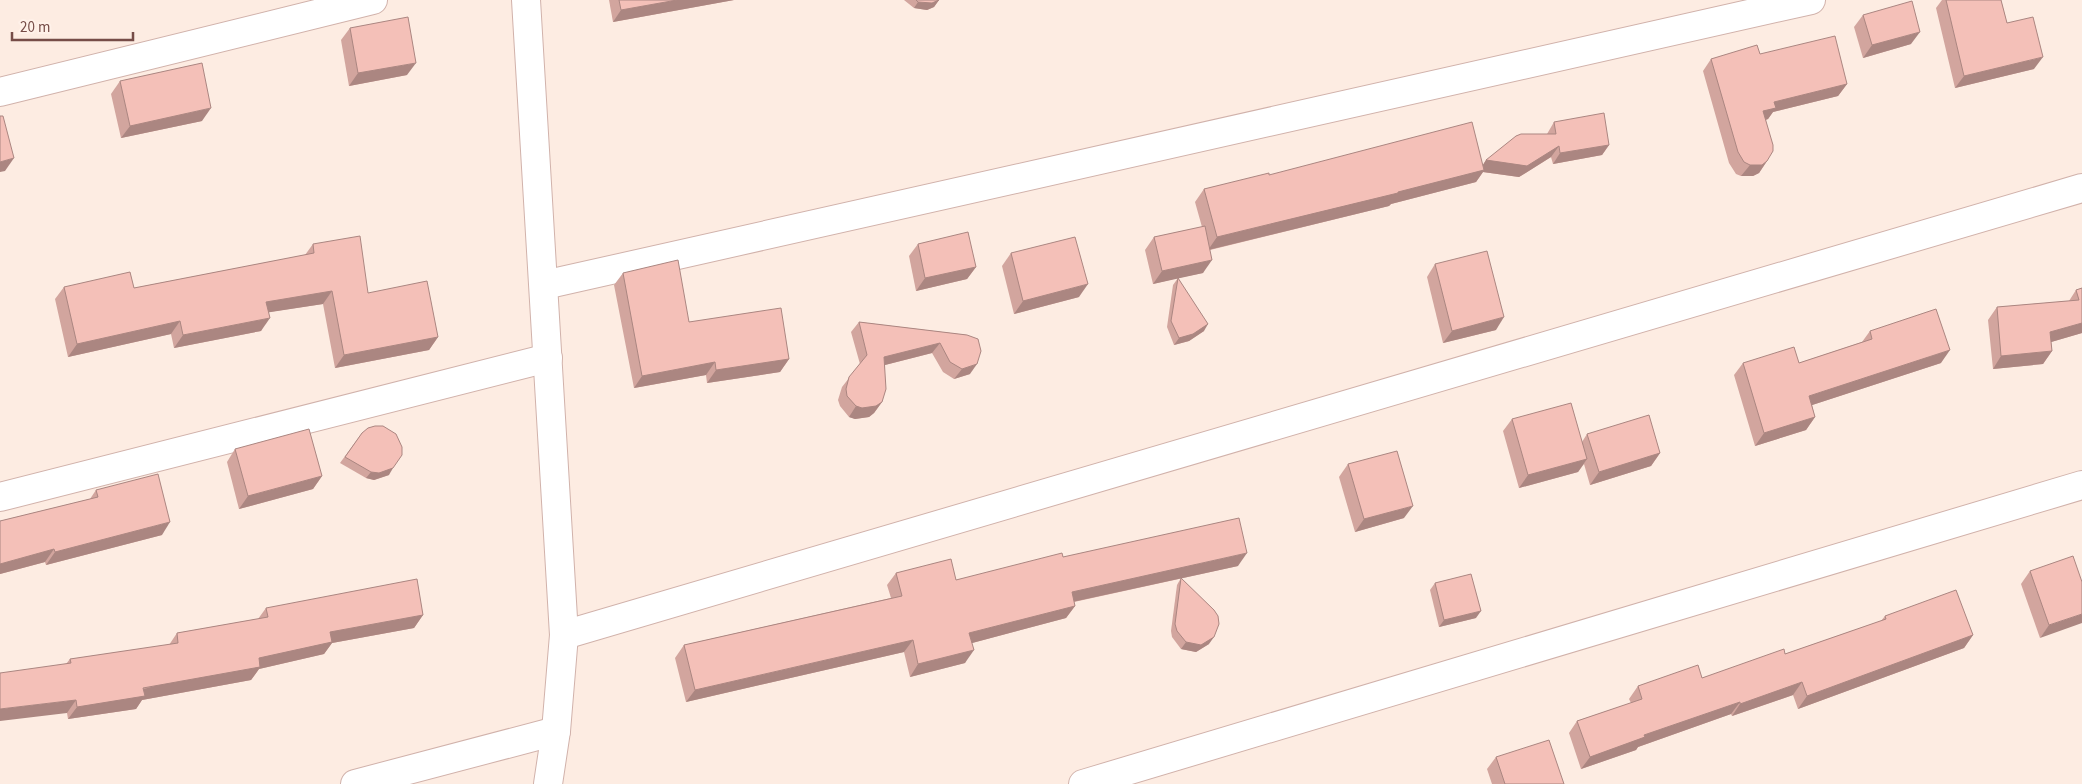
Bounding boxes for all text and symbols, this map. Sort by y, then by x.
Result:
scale bar [12,10,134,42]
text: 20 m [20,17,50,38]

